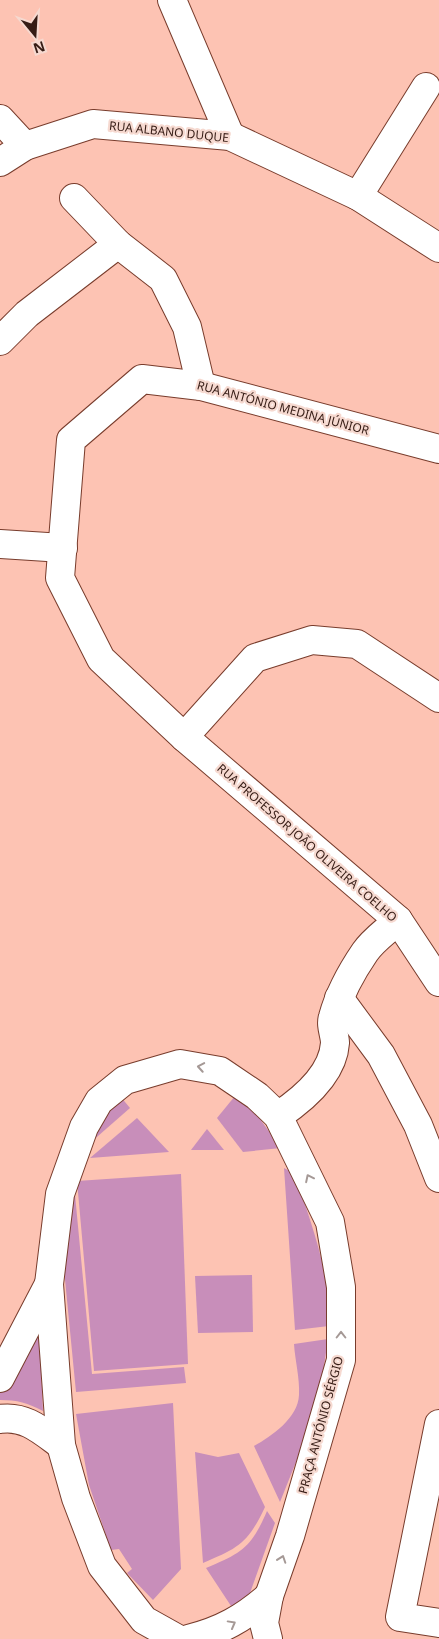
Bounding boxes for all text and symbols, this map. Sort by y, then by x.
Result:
north arrow [10,10,60,60]
text: N [31,37,48,59]
street label: RUA ALBANO DUQUE [108,117,230,146]
street label: RUA ANTÓNIO MEDINA JÚNIOR [195,376,372,439]
street label: RUA PROFESSOR JOÃO OLIVEIRA COELHO [214,760,401,926]
one-way arrow [196,1063,205,1073]
one-way arrow [305,1174,315,1183]
one-way arrow [336,1330,346,1338]
street label: PRAÇA ANTÓNIO SÉRGIO [294,1354,347,1496]
one-way arrow [276,1555,286,1563]
one-way arrow [227,1620,236,1630]

